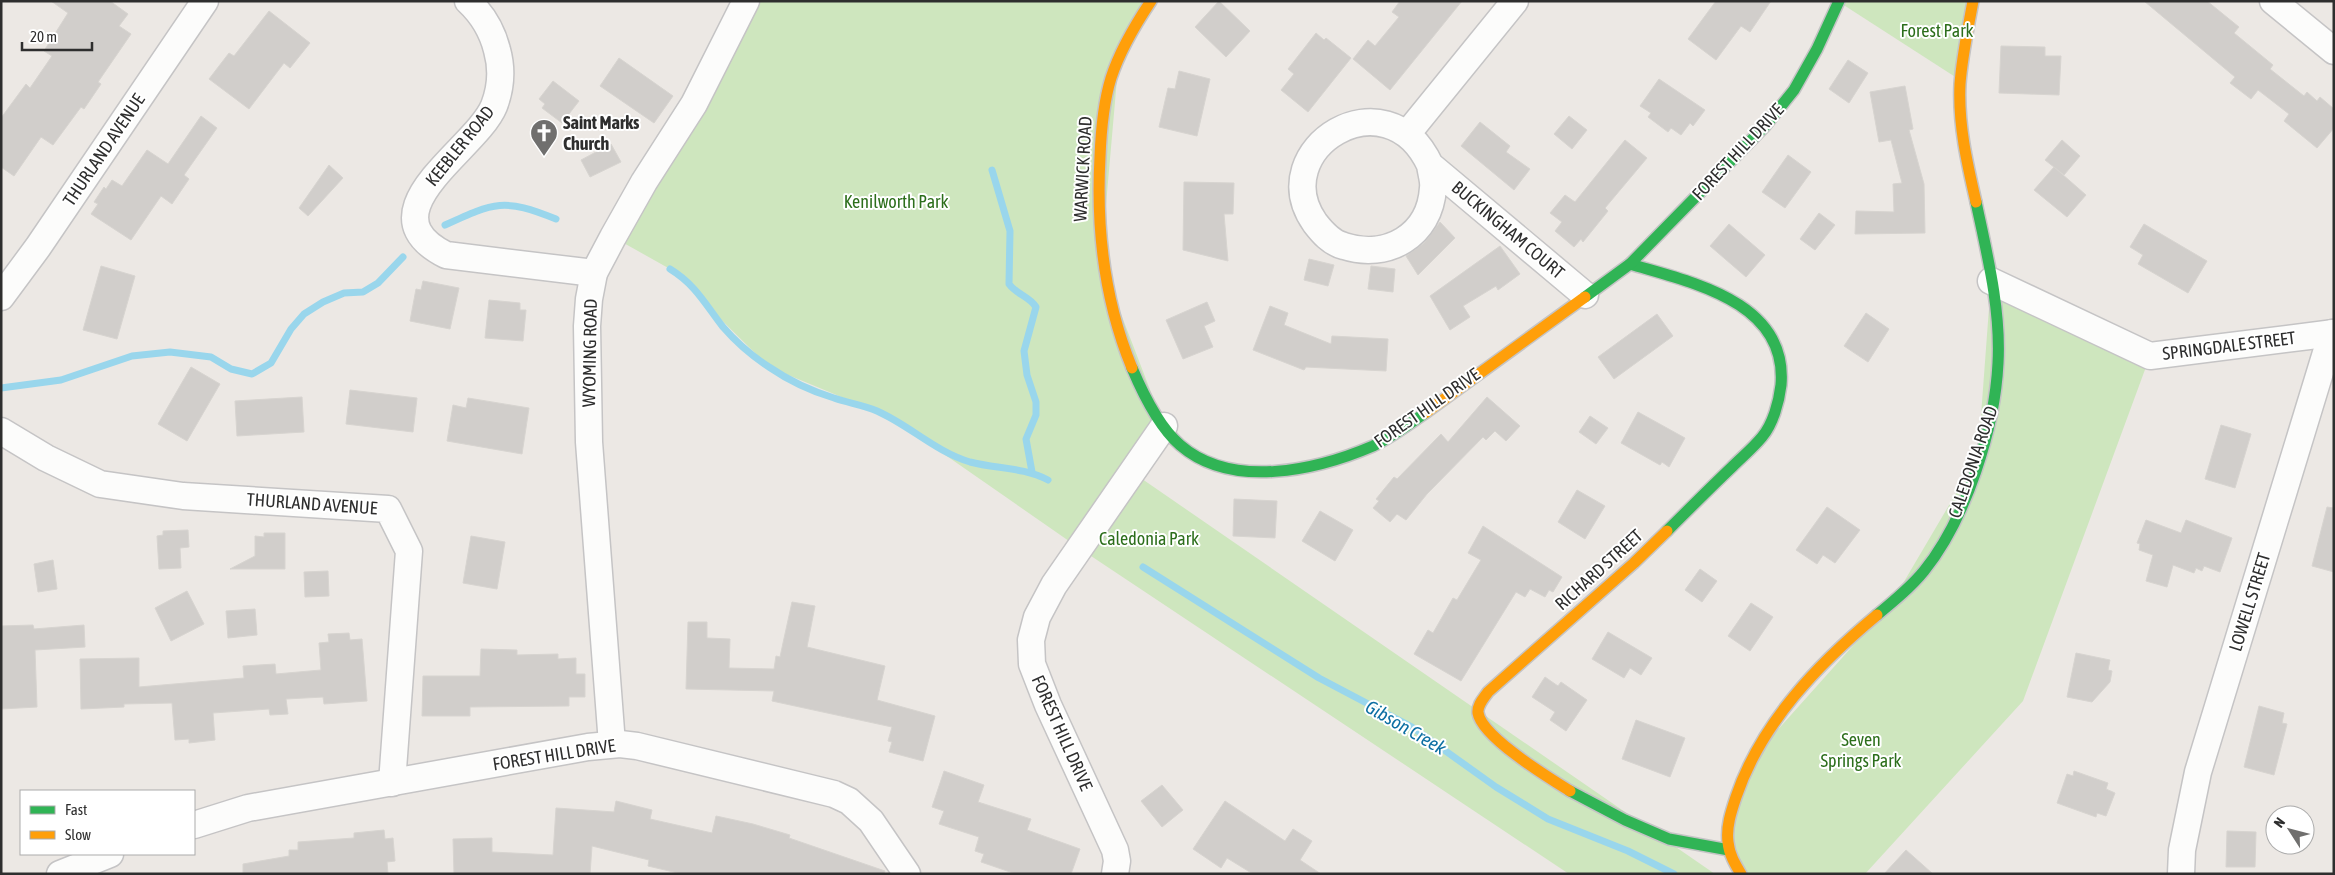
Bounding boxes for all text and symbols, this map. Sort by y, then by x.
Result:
scale bar [22,20,92,52]
park label: Forest Park [1901,20,1974,41]
text: 20 m [30,28,57,45]
street label: THURLAND AVENUE [58,89,149,210]
street label: FOREST HILL DRIVE [1688,99,1788,204]
street label: KEEBLER ROAD [421,101,498,190]
place label: Saint Marks Church [563,112,640,154]
street label: WARWICK ROAD [1069,116,1096,222]
church icon: Saint Marks Church [529,118,559,157]
street label: BUCKINGHAM COURT [1448,176,1569,283]
park label: Kenilworth Park [844,191,948,212]
street label: WYOMING ROAD [578,299,601,407]
street label: SPRINGDALE STREET [2161,327,2297,364]
street label: FOREST HILL DRIVE [1370,363,1484,452]
street label: CALEDONIA ROAD [1944,403,2001,521]
street label: THURLAND AVENUE [246,488,378,519]
street label: RICHARD STREET [1551,525,1647,614]
park label: Caledonia Park [1099,528,1199,549]
street label: LOWELL STREET [2225,550,2274,654]
street label: FOREST HILL DRIVE [1028,672,1097,794]
water label: Gibson Creek [1362,695,1451,759]
park label: Seven Springs Park [1821,729,1902,771]
street label: FOREST HILL DRIVE [491,734,617,775]
legend [20,790,195,855]
text: Fast [65,801,87,818]
north arrow [2265,805,2315,855]
text: N [2271,814,2288,830]
text: Slow [65,826,91,843]

